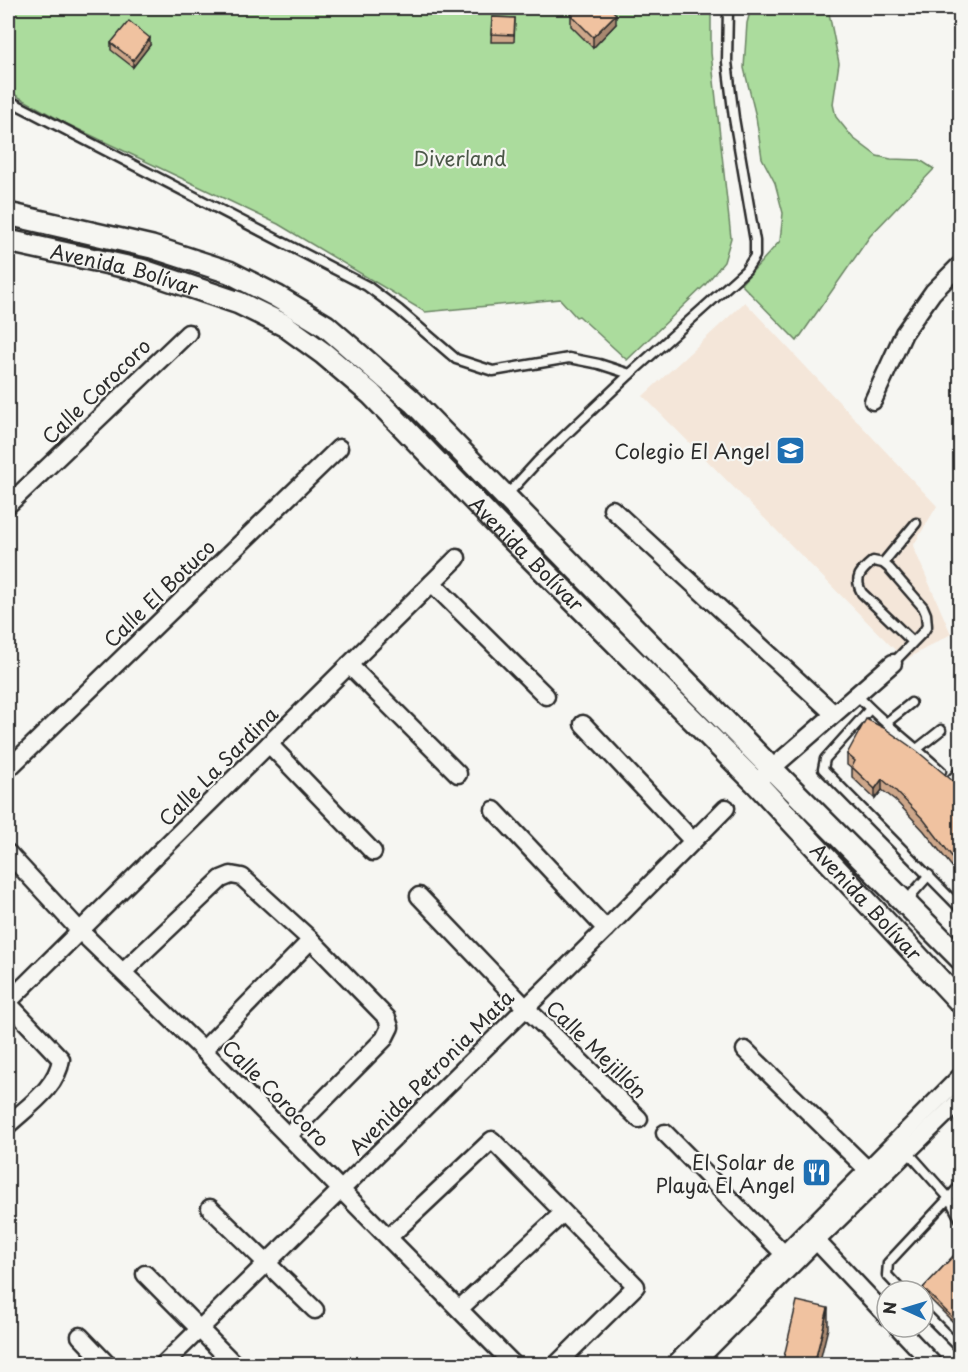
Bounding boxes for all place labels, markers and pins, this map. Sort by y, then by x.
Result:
school or university icon: Colegio El Angel [775,435,807,467]
place label: Colegio El Angel [614,436,770,466]
place label: El Solar de Playa El Angel [655,1147,795,1200]
restaurant icon: El Solar de Playa El Angel [800,1157,832,1189]

